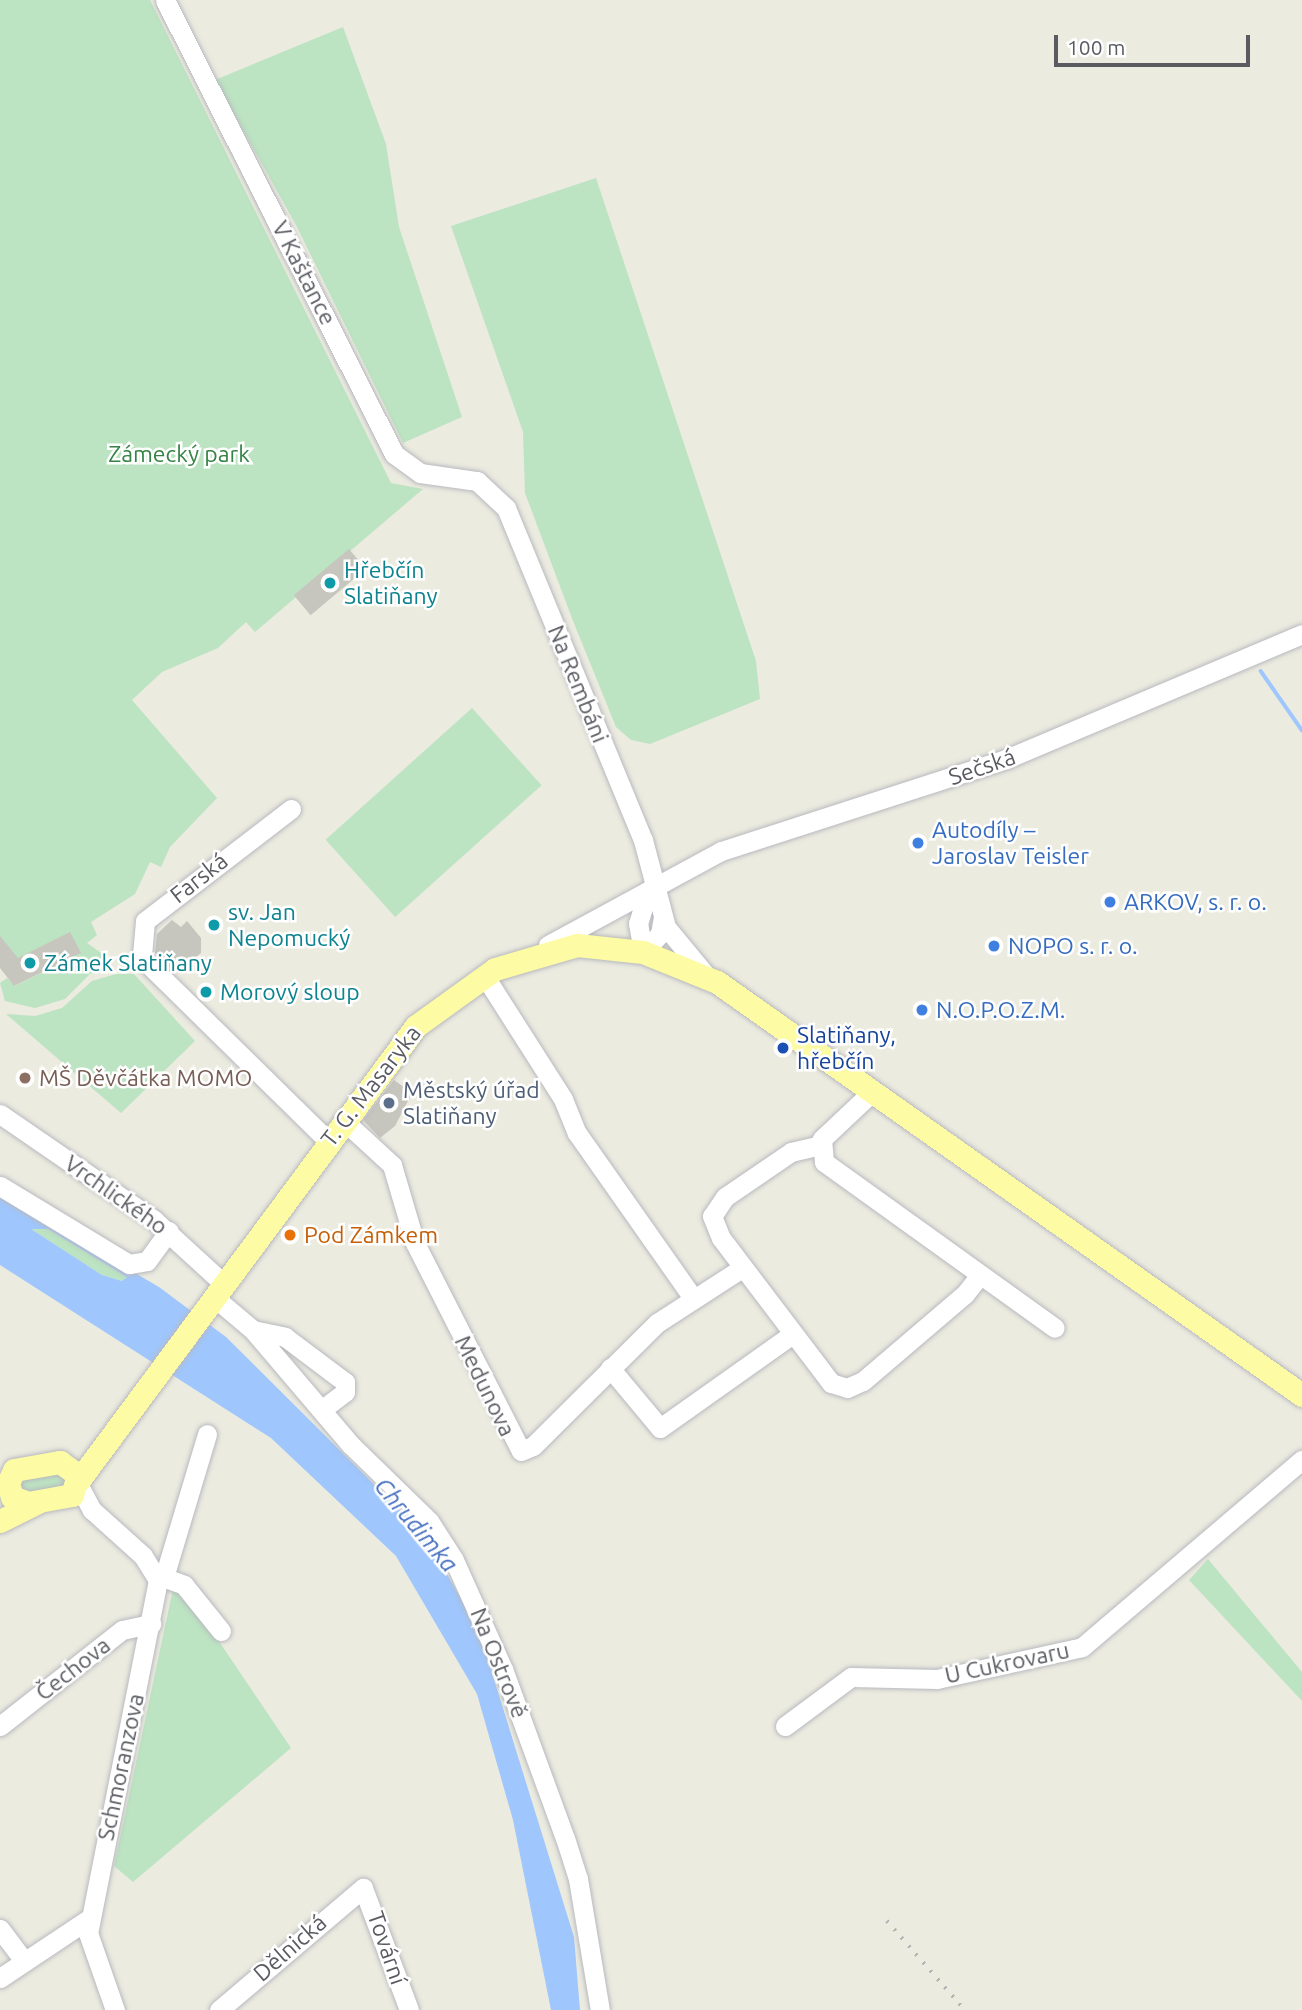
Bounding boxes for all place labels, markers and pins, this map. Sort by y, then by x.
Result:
place label: Hřebčín Slatiňany [344,556,438,610]
marker: Hřebčín Slatiňany [322,575,338,591]
place label: Autodíly – Jaroslav Teisler [932,816,1089,870]
marker: Autodíly – Jaroslav Teisler [910,835,926,851]
place label: ARKOV, s. r. o. [1124,888,1267,916]
marker: ARKOV, s. r. o. [1102,894,1118,910]
place label: sv. Jan Nepomucký [228,898,350,952]
marker: sv. Jan Nepomucký [206,917,222,933]
place label: NOPO s. r. o. [1008,932,1138,960]
marker: NOPO s. r. o. [986,938,1002,954]
place label: Zámek Slatiňany [44,949,212,977]
marker: Zámek Slatiňany [22,955,38,971]
place label: Morový sloup [220,978,360,1006]
marker: Morový sloup [198,984,214,1000]
place label: N.O.P.O.Z.M. [936,996,1065,1024]
marker: N.O.P.O.Z.M. [914,1002,930,1018]
place label: Slatiňany, hřebčín [797,1021,896,1075]
marker: Slatiňany, hřebčín [775,1040,791,1056]
place label: MŠ Děvčátka MOMO [39,1064,252,1092]
marker: MŠ Děvčátka MOMO [17,1070,33,1086]
place label: Městský úřad Slatiňany [403,1076,540,1130]
marker: Městský úřad Slatiňany [381,1095,397,1111]
place label: Pod Zámkem [304,1221,438,1249]
marker: Pod Zámkem [282,1227,298,1243]

